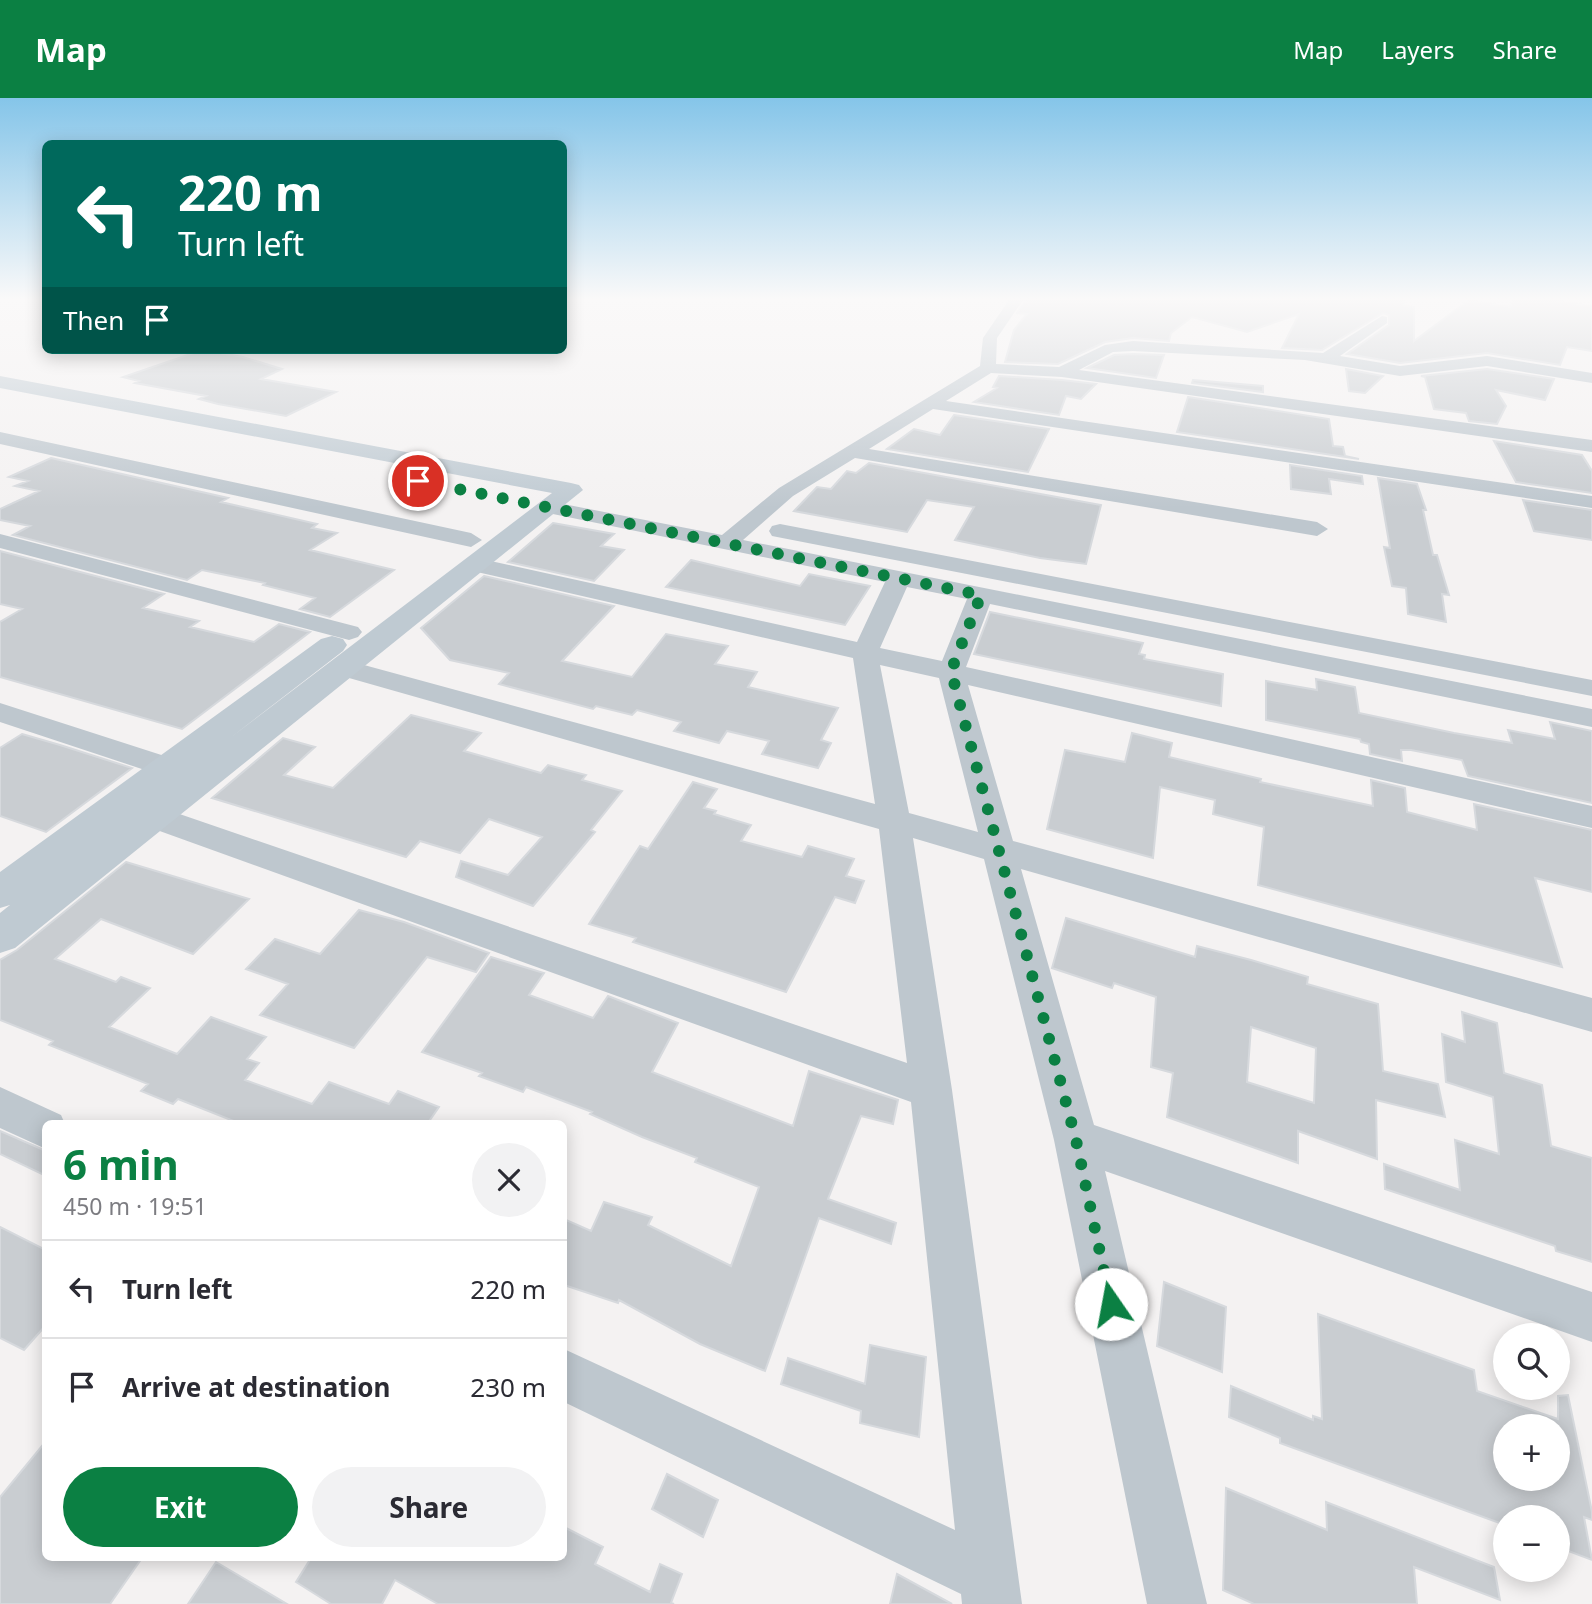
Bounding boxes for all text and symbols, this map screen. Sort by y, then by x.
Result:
text: Map [35,27,107,72]
text: Map [1293,33,1343,66]
text: Layers [1381,33,1455,66]
text: Share [1493,33,1557,66]
text: 220 m [178,159,323,225]
icon: left [63,168,154,259]
text: Turn left [178,222,304,265]
icon: arrive [138,301,176,339]
text: Then [63,302,124,338]
pin [388,451,448,511]
icon: arrive [399,462,437,500]
text: 6 min [63,1135,179,1192]
button: close [472,1143,546,1217]
text: 450 m · 19:51 [63,1190,207,1222]
position arrow [1074,1267,1148,1341]
icon: left [63,1270,101,1308]
text: Turn left [122,1271,233,1307]
text: 220 m [470,1271,546,1307]
map controls [1493,1323,1570,1582]
button: search [1493,1323,1570,1400]
icon: arrive [63,1368,101,1406]
text: Arrive at destination [122,1369,391,1405]
text: 230 m [470,1369,546,1405]
button: + [1493,1414,1570,1491]
button: Exit [63,1467,298,1547]
button: Share [312,1467,546,1547]
button: − [1493,1505,1570,1582]

